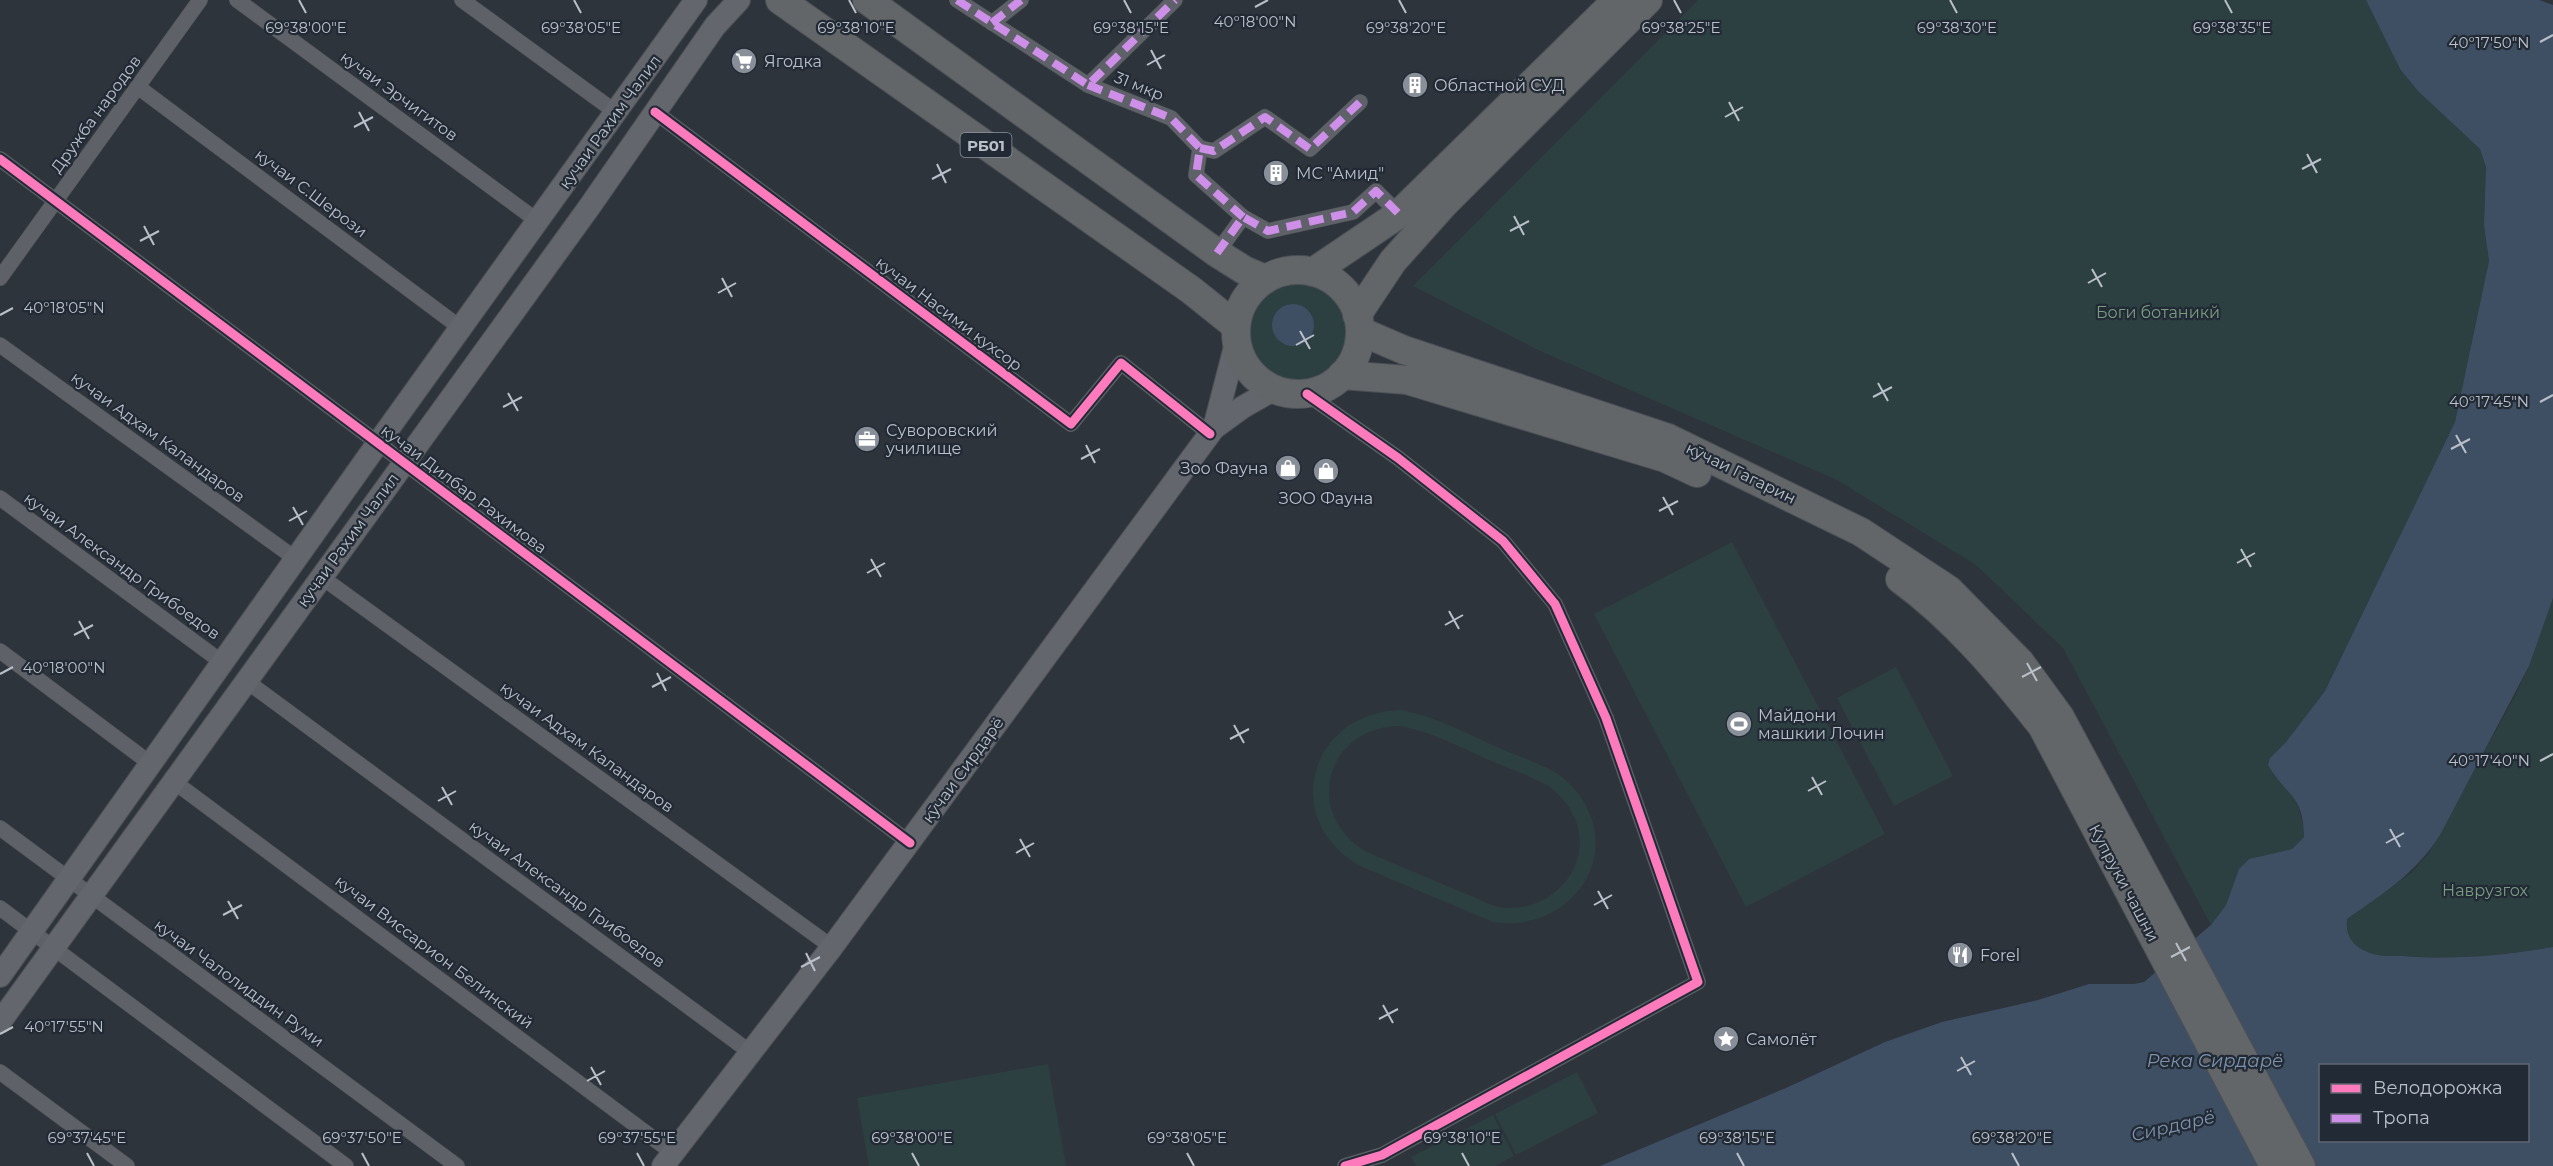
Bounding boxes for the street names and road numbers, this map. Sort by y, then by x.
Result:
street label: кучаи Эрчигитов [337,47,461,145]
street label: Дружба народов [47,51,145,177]
street label: кучаи Рахим Чалил [555,51,665,193]
street label: 31 мкр [1111,67,1167,105]
road number: РБ01 [960,133,1012,157]
street label: кучаи С.Шерози [251,145,371,241]
street label: кучаи Насими кухсор [872,253,1026,375]
street label: кучаи Адхам Каландаров [68,368,248,506]
street label: кучаи Дилбар Рахимова [377,420,551,558]
street label: кӯчаи Гагарин [1683,438,1799,508]
street label: кучаи Рахим Чалил [293,469,403,611]
street label: кучаи Александр Грибоедов [20,488,224,644]
street label: кучаи Адхам Каландаров [497,678,677,816]
street label: кӯчаи Сирдарё [918,713,1008,827]
street label: кучаи Александр Грибоедов [465,816,669,972]
street label: Купруки чашни [2085,821,2163,945]
street label: кучаи Виссарион Белинский [331,871,537,1033]
street label: кучаи Чалолиддин Руми [151,915,327,1051]

